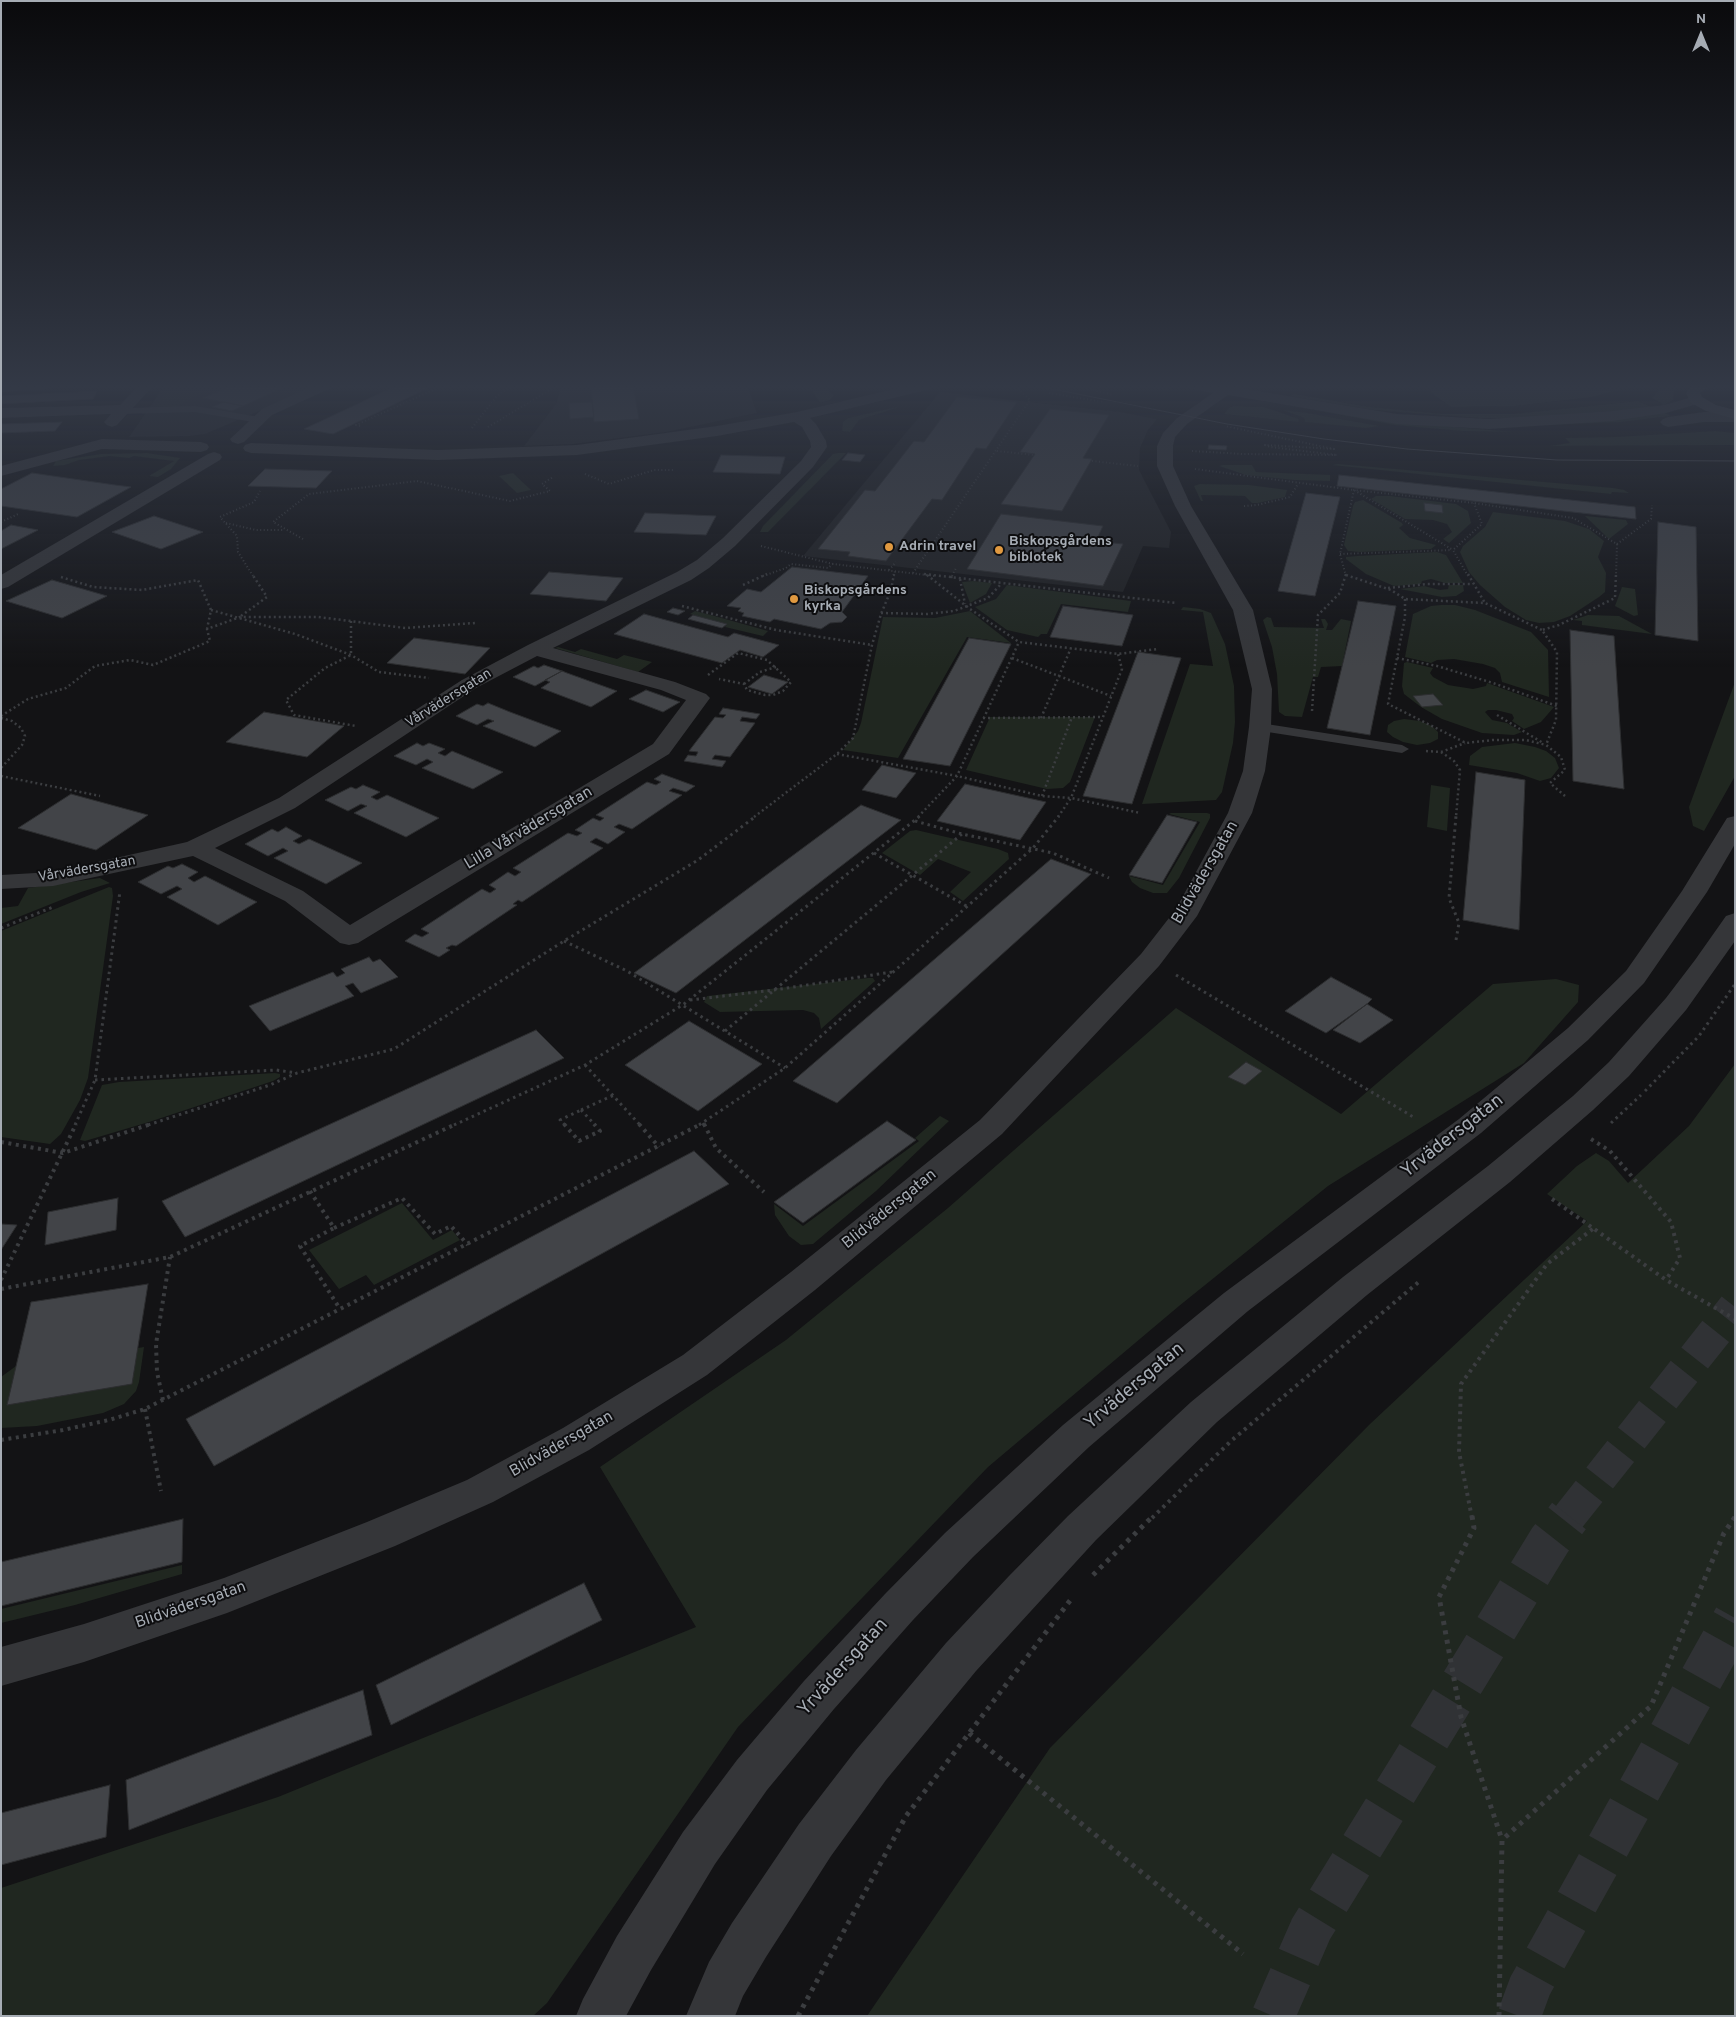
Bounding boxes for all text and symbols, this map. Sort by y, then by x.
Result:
north arrow [1676,10,1726,60]
text: N [1696,11,1706,28]
place label: Biskopsgårdens biblotek [1009,534,1112,566]
place label: Adrin travel [899,539,976,555]
marker: Adrin travel [883,541,895,553]
marker: Biskopsgårdens biblotek [993,544,1005,556]
place label: Biskopsgårdens kyrka [804,583,907,616]
marker: Biskopsgårdens kyrka [788,593,800,605]
street label: Vårvädersgatan [403,666,495,732]
street label: Lilla Vårvädersgatan [461,783,597,875]
street label: Blidvädersgatan [1169,818,1243,928]
street label: Vårvädersgatan [37,853,137,887]
street label: Yrvädersgatan [1397,1090,1509,1184]
street label: Blidvädersgatan [839,1166,941,1254]
street label: Yrvädersgatan [1080,1338,1190,1436]
street label: Blidvädersgatan [507,1408,617,1482]
street label: Blidvädersgatan [133,1578,249,1634]
street label: Yrvädersgatan [794,1614,894,1722]

